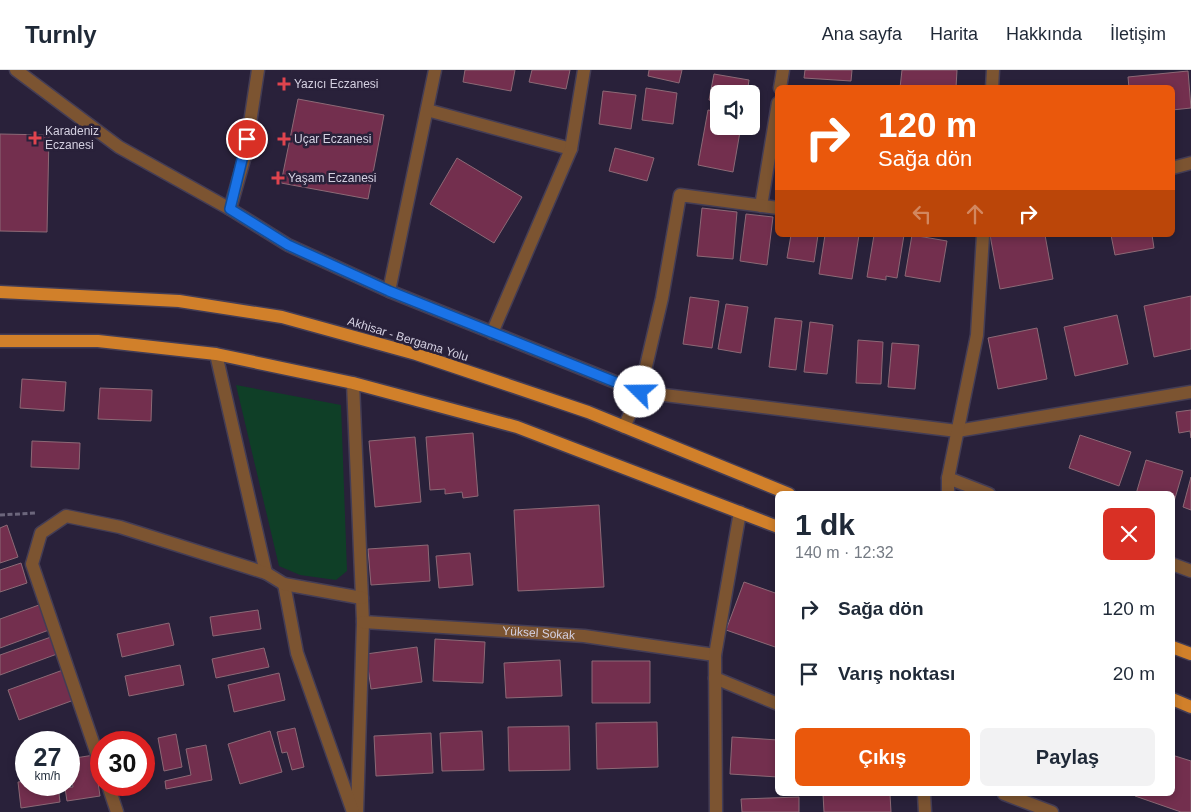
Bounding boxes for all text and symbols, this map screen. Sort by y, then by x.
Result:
text: Turnly [25,21,97,48]
text: Ana sayfa [822,24,902,44]
text: Harita [930,24,978,44]
text: Hakkında [1006,24,1082,44]
text: İletişim [1110,24,1166,44]
place label: Yazıcı Eczanesi [294,77,378,91]
marker: Yazıcı Eczanesi [278,78,290,90]
map controls [710,85,760,135]
button: sound [710,85,760,135]
icon: right [795,105,860,170]
text: 120 m [878,105,977,144]
pin [226,118,268,160]
place label: Karadeniz Eczanesi [45,124,99,152]
icon: arrive [233,125,261,153]
marker: Karadeniz Eczanesi [29,132,41,144]
place label: Uçar Eczanesi [294,132,371,146]
marker: Uçar Eczanesi [278,133,290,145]
text: Sağa dön [878,146,972,171]
place label: Yaşam Eczanesi [288,171,376,185]
marker: Yaşam Eczanesi [272,172,284,184]
icon: left [908,200,936,228]
icon: ahead [961,200,989,228]
icon: right [1014,200,1042,228]
street label: Akhisar - Bergama Yolu [346,314,470,364]
position arrow [613,365,665,417]
text: 1 dk [795,508,855,541]
button: close [1103,508,1155,560]
text: 140 m · 12:32 [795,544,894,561]
icon: right [795,595,823,623]
text: Sağa dön [838,598,924,619]
text: 120 m [1102,598,1155,619]
street label: Yüksel Sokak [502,624,576,642]
icon: arrive [795,660,823,688]
text: Varış noktası [838,663,955,684]
text: 20 m [1113,663,1155,684]
button: Çıkış [795,728,970,786]
button: Paylaş [980,728,1155,786]
speed limit sign: 30 [90,731,155,796]
text: 27 [34,743,61,771]
text: km/h [34,769,61,783]

